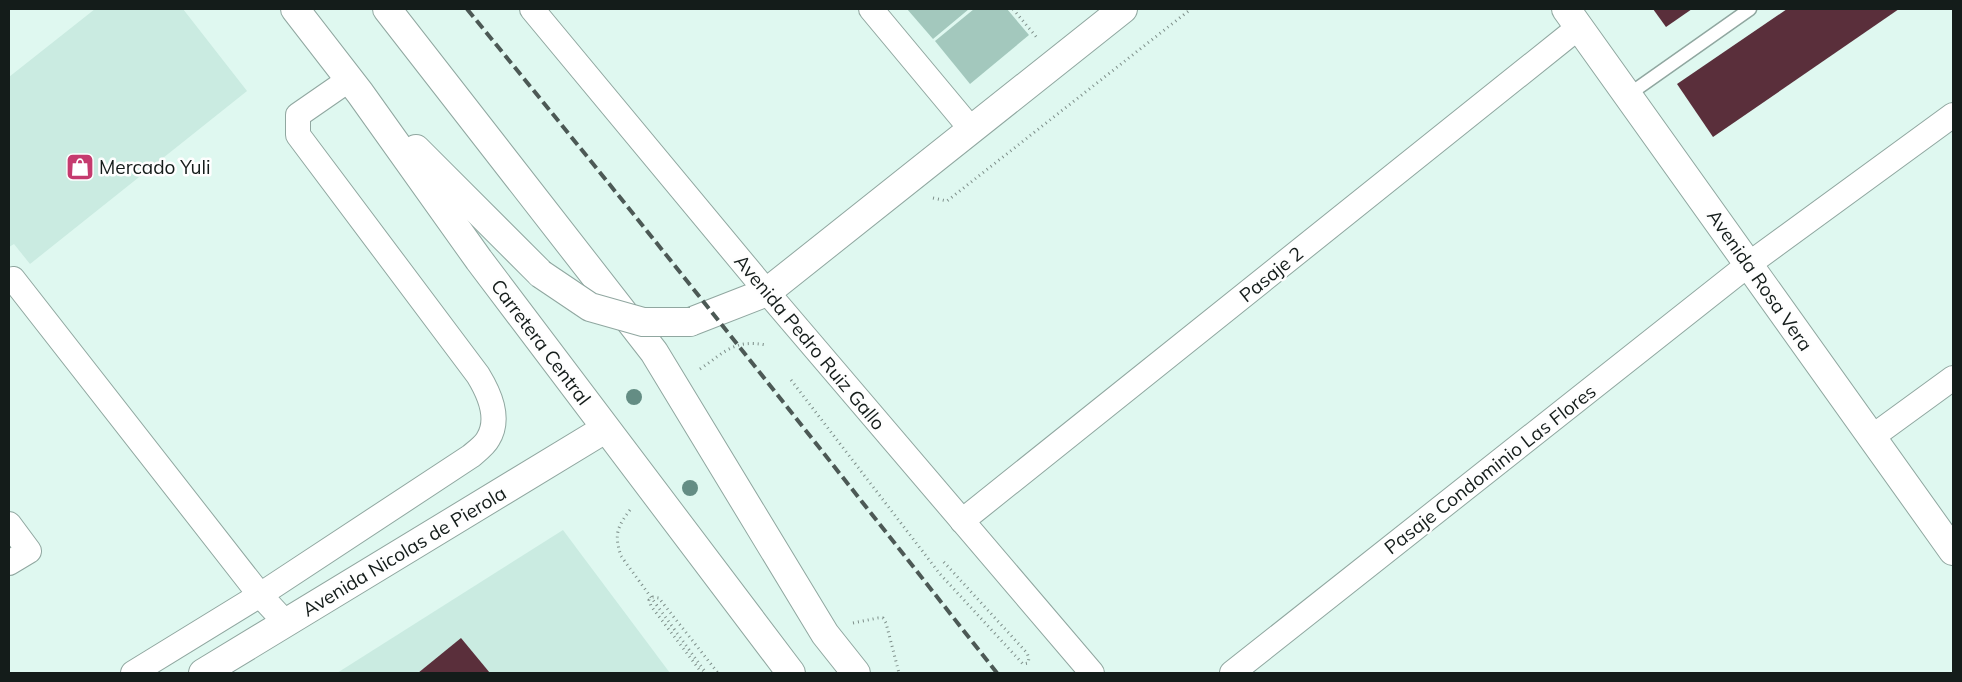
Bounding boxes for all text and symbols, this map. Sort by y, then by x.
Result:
shop icon: Mercado Yuli [65,152,95,182]
place label: Mercado Yuli [99,155,211,179]
street label: Avenida Rosa Vera [1702,205,1818,355]
street label: Pasaje 2 [1234,241,1308,307]
street label: Avenida Pedro Ruiz Gallo [729,249,891,435]
street label: Carretera Central [486,274,596,410]
street label: Pasaje Condominio Las Flores [1379,379,1601,559]
street label: Avenida Nicolas de Pierola [298,481,510,621]

